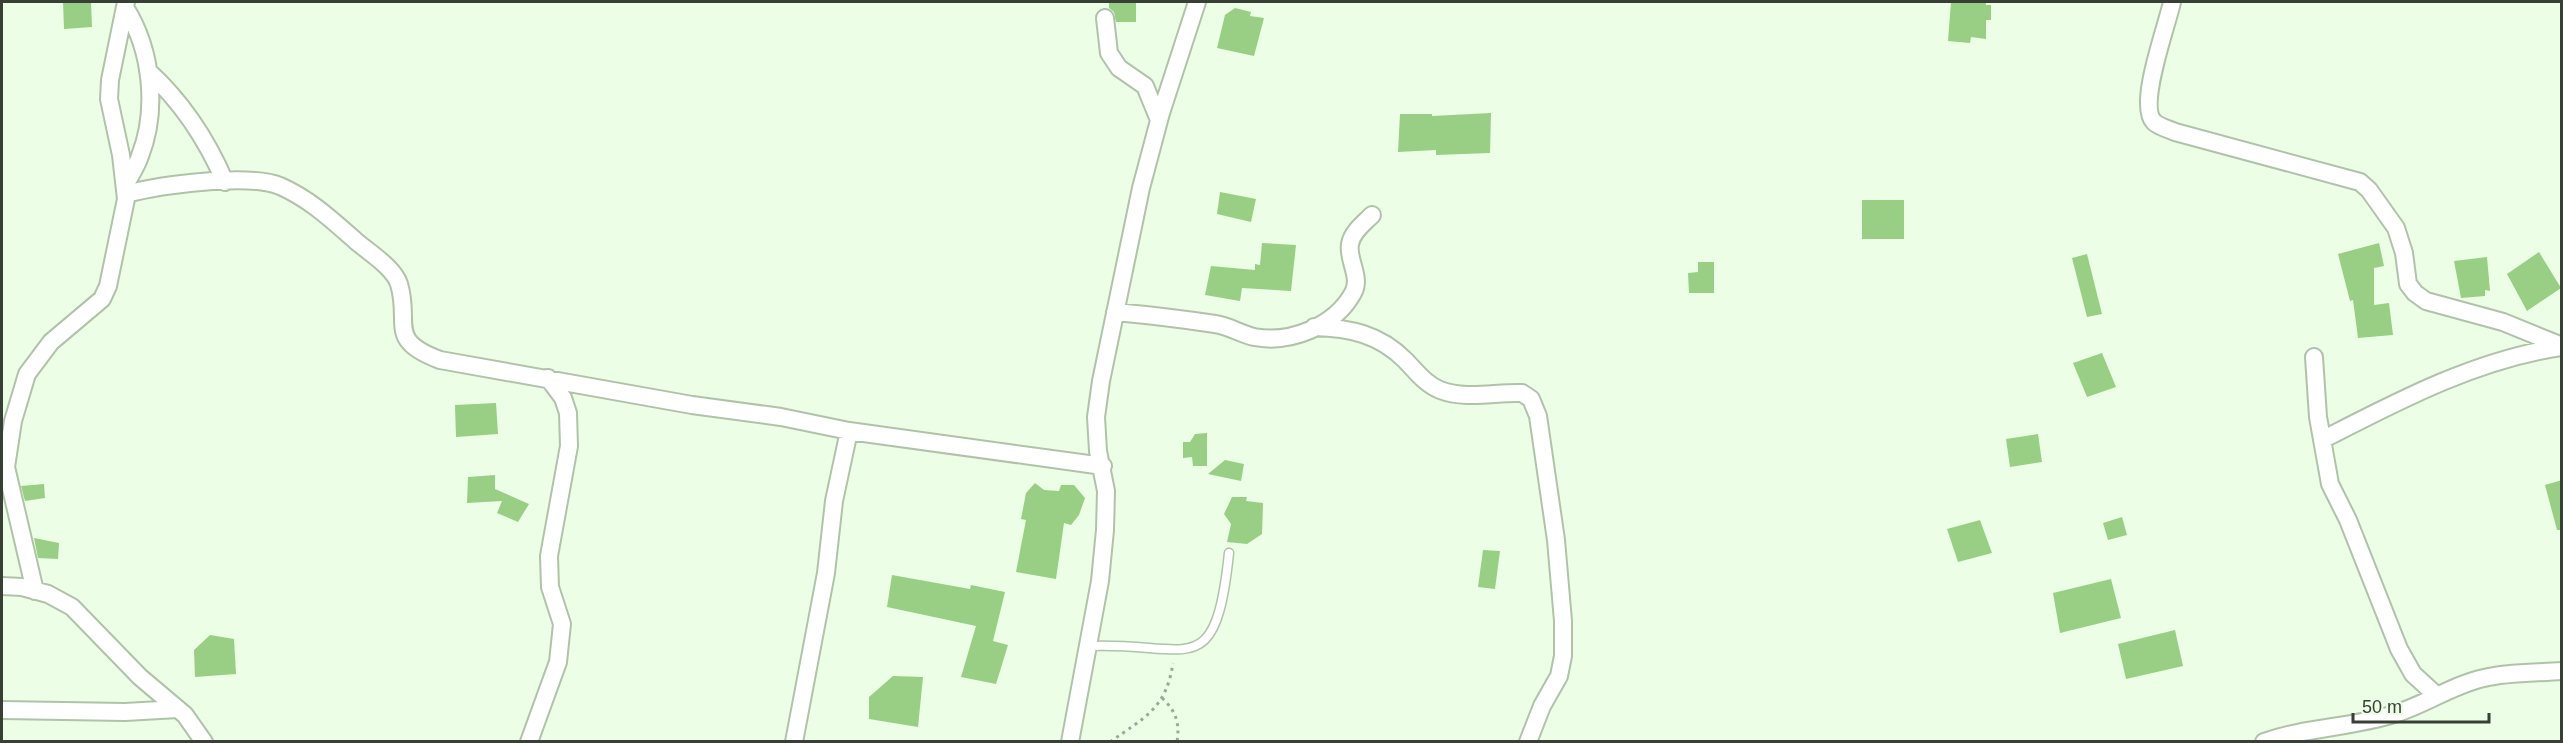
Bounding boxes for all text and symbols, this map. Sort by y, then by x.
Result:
scale bar [2353,686,2490,724]
text: 50 m [2362,697,2402,717]

